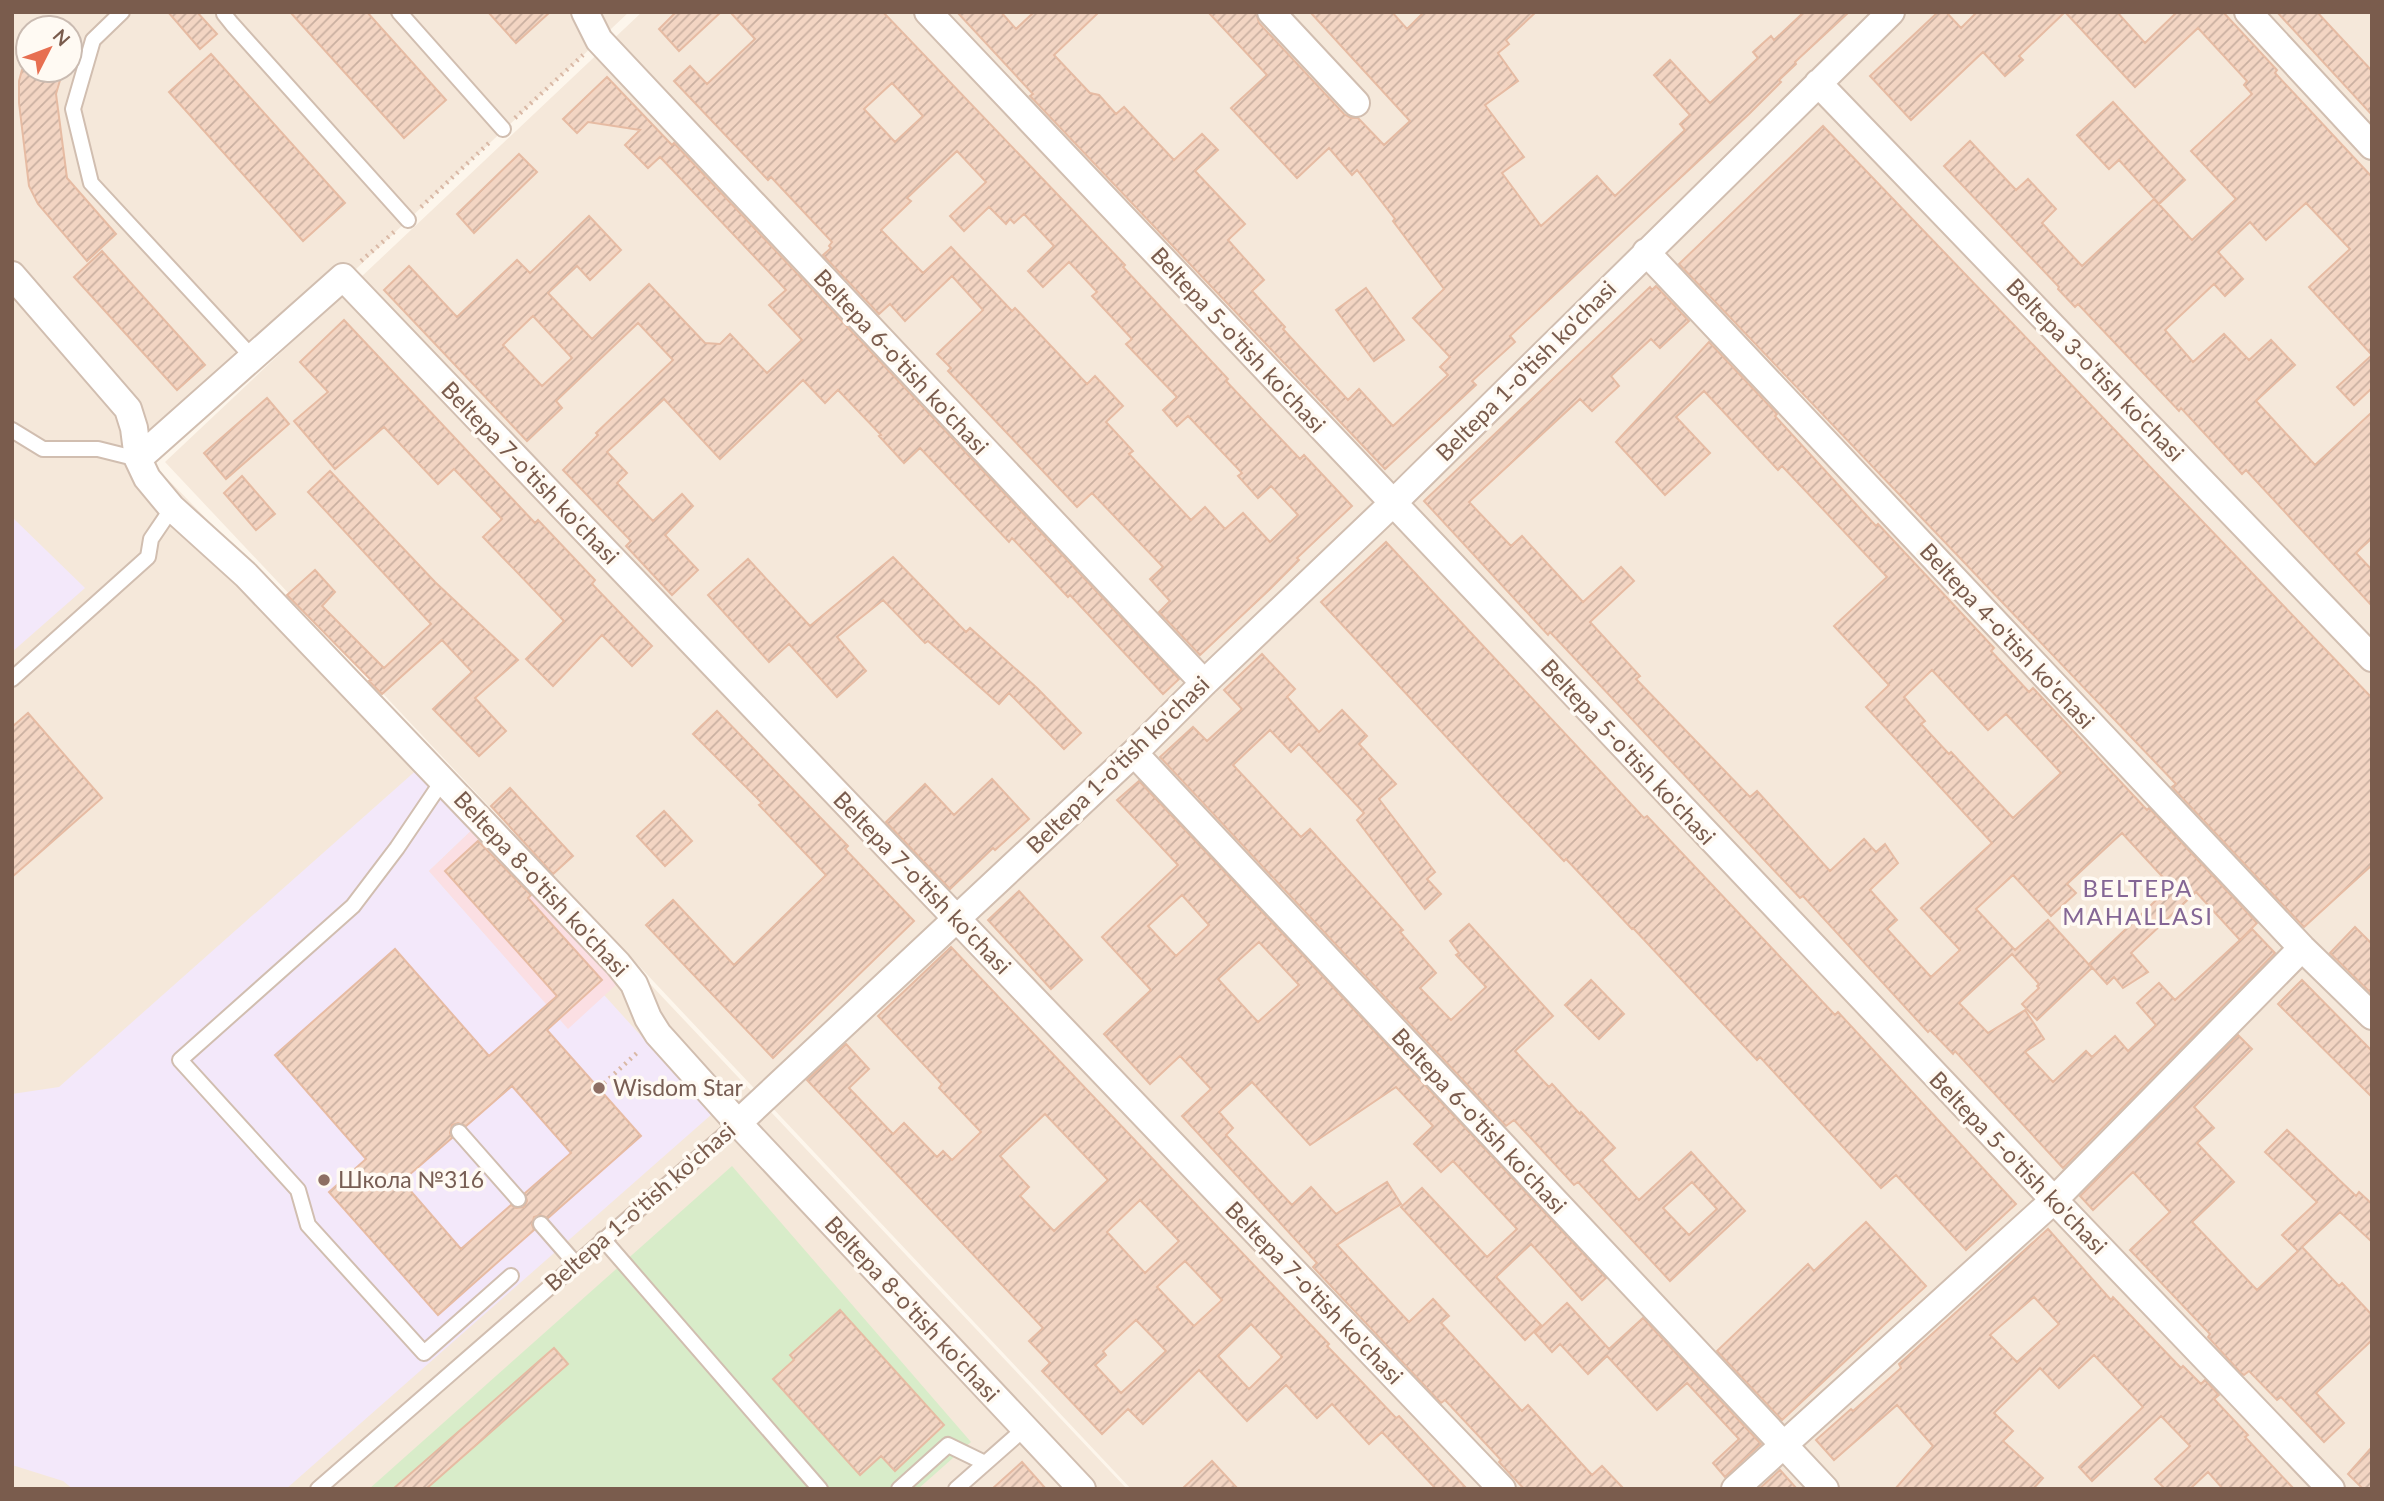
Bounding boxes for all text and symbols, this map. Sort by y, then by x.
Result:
north arrow [14,14,84,84]
text: N [49,24,75,50]
street label: Beltepa 5-o'tish ko'chasi [1146,241,1332,438]
street label: Beltepa 6-o'tish ko'chasi [809,263,995,460]
street label: Beltepa 3-o'tish ko'chasi [2001,272,2190,467]
street label: Beltepa 1-o'tish ko'chasi [1429,274,1621,466]
street label: Beltepa 7-o'tish ko'chasi [436,375,625,570]
street label: Beltepa 4-o'tish ko'chasi [1915,537,2101,734]
street label: Beltepa 5-o'tish ko'chasi [1536,653,1722,850]
street label: Beltepa 1-o'tish ko'chasi [1020,670,1215,859]
street label: Beltepa 8-o'tish ko'chasi [449,785,635,982]
street label: Beltepa 7-o'tish ko'chasi [828,785,1017,980]
district label: BELTEPA MAHALLASI [2062,873,2214,930]
street label: Beltepa 6-o'tish ko'chasi [1387,1022,1573,1219]
street label: Beltepa 5-o'tish ko'chasi [1924,1065,2113,1260]
place label: Wisdom Star [613,1073,744,1101]
marker: Wisdom Star [591,1080,607,1096]
street label: Beltepa 1-o'tish ko'chasi [538,1116,740,1297]
place label: Школа №316 [338,1165,484,1193]
marker: Школа №316 [316,1172,332,1188]
street label: Beltepa 7-o'tish ko'chasi [1220,1195,1409,1390]
street label: Beltepa 8-o'tish ko'chasi [820,1210,1006,1407]

